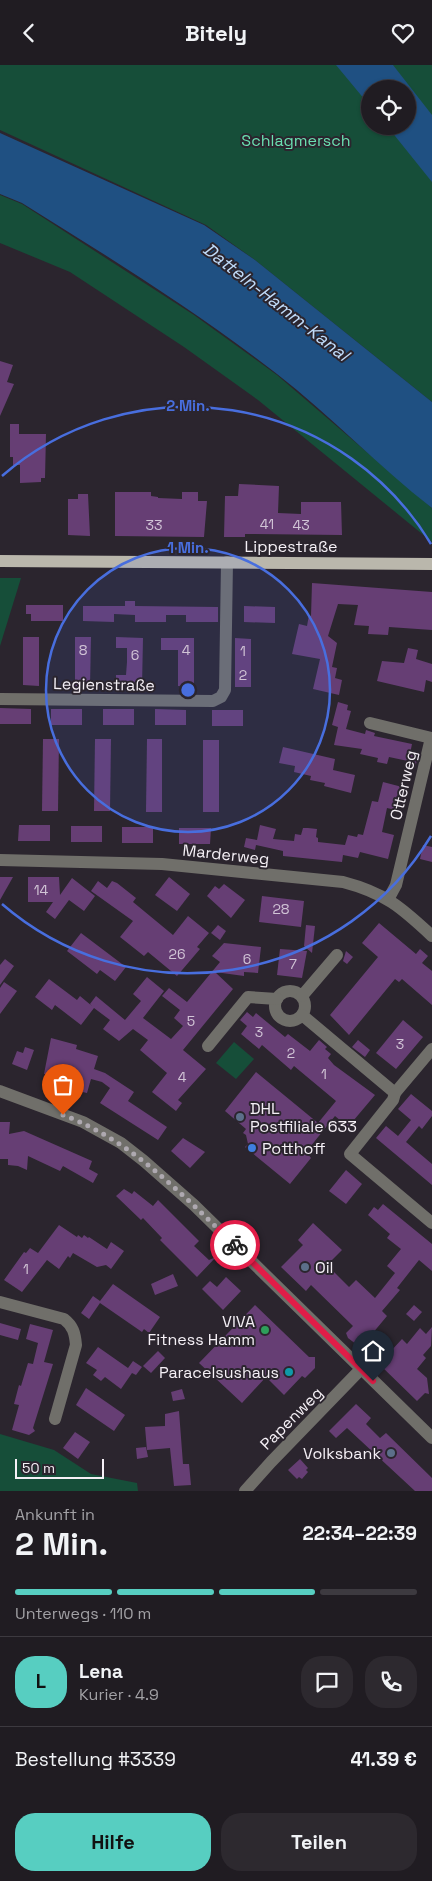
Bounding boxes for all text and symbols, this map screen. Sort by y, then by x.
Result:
icon: back [15,19,43,47]
text: Bitely [185,19,247,47]
icon: heart [389,19,417,47]
map controls [361,80,416,135]
button: locate [361,80,416,135]
park label: Schlagmersch [241,130,351,151]
water label: Datteln-Hamm-Kanal [199,237,356,367]
text: 2 Min. [166,396,210,415]
house number: 41 [260,515,274,533]
house number: 33 [146,516,162,534]
house number: 43 [292,516,310,534]
street label: Lippestraße [245,536,337,557]
text: 1 Min. [167,538,209,557]
house number: 8 [79,641,88,659]
house number: 4 [182,641,191,659]
house number: 1 [240,642,246,660]
house number: 6 [131,646,139,664]
house number: 2 [239,666,247,684]
street label: Legienstraße [53,673,155,696]
centre of rings [179,681,197,699]
street label: Otterweg [385,748,422,822]
street label: Marderweg [182,840,270,869]
house number: 14 [34,881,49,899]
house number: 28 [272,900,290,918]
house number: 26 [168,945,186,963]
house number: 6 [243,950,251,968]
house number: 7 [289,955,297,973]
house number: 5 [187,1012,195,1030]
house number: 3 [255,1023,263,1041]
house number: 3 [396,1035,404,1053]
house number: 2 [287,1044,295,1062]
pin [42,1064,84,1115]
house number: 1 [321,1065,327,1083]
house number: 4 [178,1068,187,1086]
icon: bag [49,1071,77,1099]
place label: DHL Postfiliale 633 [250,1098,357,1137]
marker: DHL Postfiliale 633 [234,1111,246,1123]
place label: Potthoff [262,1138,325,1159]
marker: Potthoff [246,1142,258,1154]
courier [210,1220,260,1270]
icon: bike [221,1231,249,1259]
place label: Oil [315,1257,334,1278]
house number: 1 [23,1260,29,1278]
marker: Oil [299,1261,311,1273]
place label: VIVA Fitness Hamm [148,1311,255,1350]
marker: VIVA Fitness Hamm [259,1324,271,1336]
pin [352,1330,394,1381]
icon: home [359,1337,387,1365]
place label: Paracelsushaus [159,1362,279,1383]
marker: Paracelsushaus [283,1366,295,1378]
street label: Papenweg [255,1382,327,1454]
place label: Volksbank [303,1443,381,1464]
marker: Volksbank [385,1447,397,1459]
scale bar [15,1456,104,1479]
text: 50 m [22,1459,55,1477]
text: Ankunft in [15,1504,95,1525]
text: 22:34–22:39 [303,1521,417,1546]
text: 2 Min. [15,1524,108,1564]
text: Unterwegs · 110 m [15,1603,151,1624]
button: chat [301,1656,353,1708]
button: phone [365,1656,417,1708]
text: Lena [79,1659,123,1684]
text: L [36,1669,46,1694]
text: Kurier · 4.9 [79,1684,159,1705]
text: Bestellung #3339 [15,1747,176,1772]
text: 41.39 € [350,1747,417,1772]
button: Hilfe [15,1813,211,1871]
button: Teilen [221,1813,417,1871]

